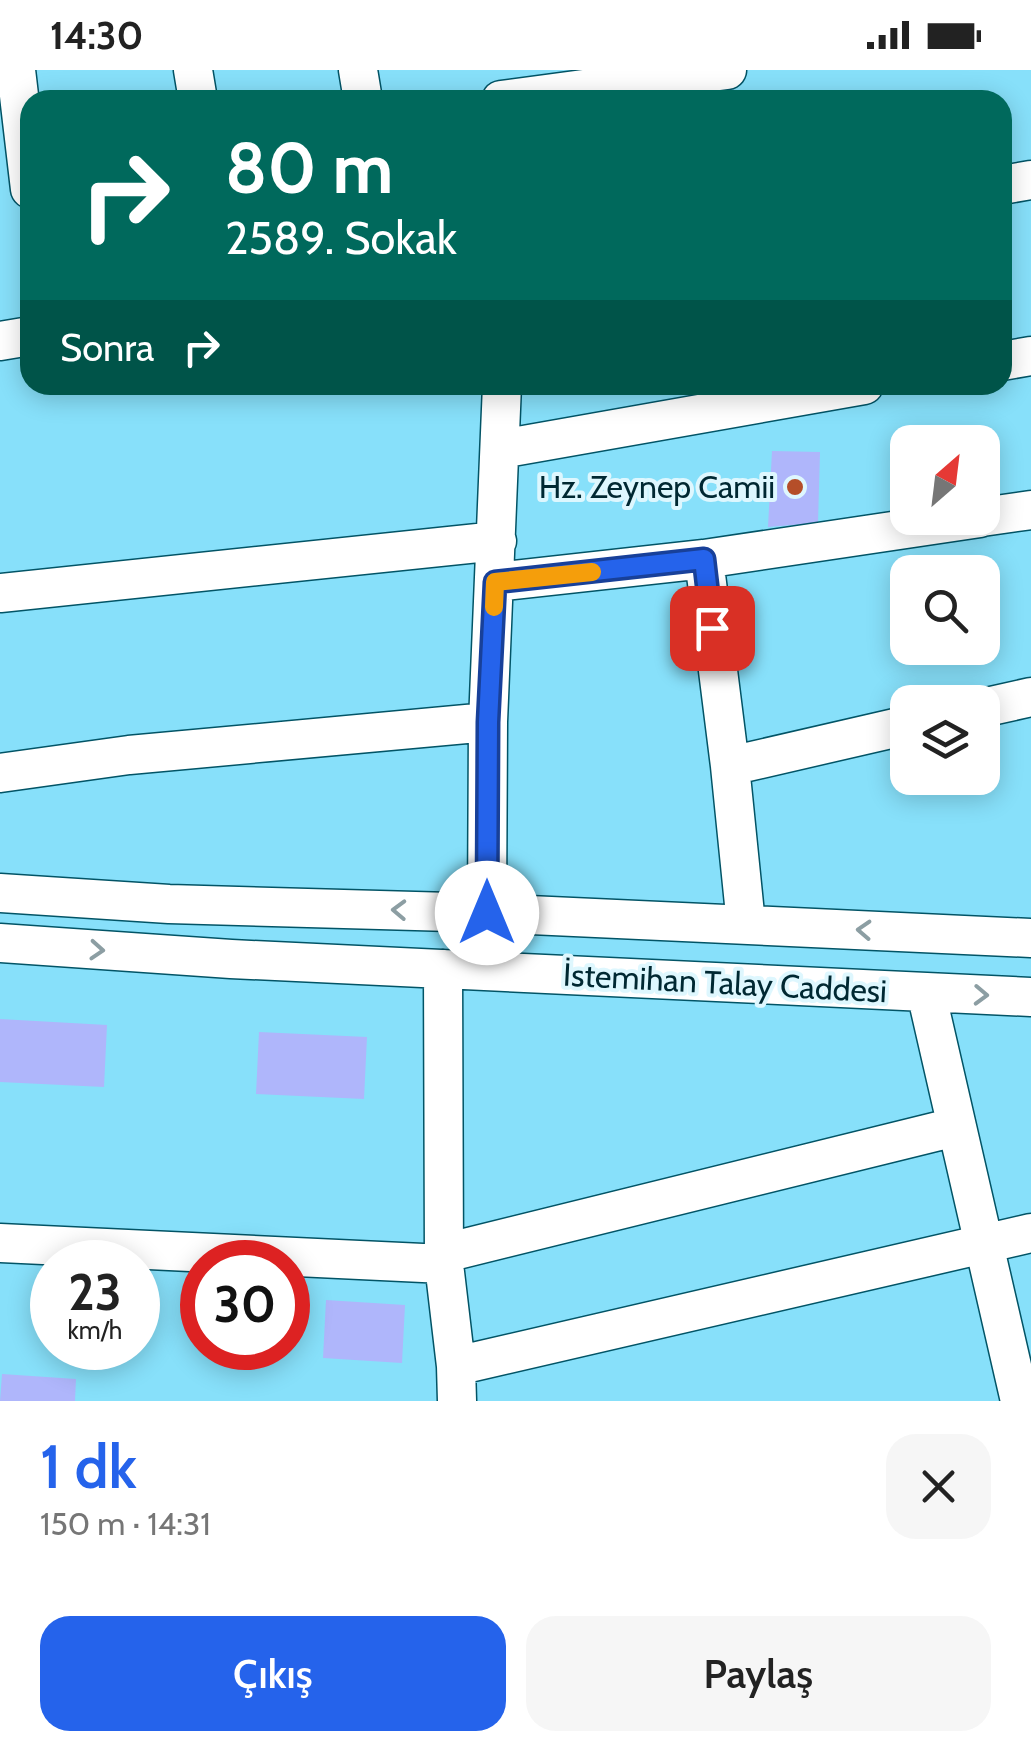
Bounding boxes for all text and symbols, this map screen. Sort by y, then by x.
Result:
text: 14:30 [50,12,143,59]
text: 80 m [225,125,393,211]
icon: right [60,130,190,260]
text: 2589. Sokak [225,211,457,265]
icon: right [174,320,229,375]
text: Sonra [60,324,154,371]
north arrow [890,425,1000,535]
map controls [890,425,1000,795]
place label: Hz. Zeynep Camii [539,467,775,506]
marker: Hz. Zeynep Camii [784,476,806,498]
button: search [890,555,1000,665]
pin [670,586,755,671]
icon: arrive [685,601,740,656]
button: layers [890,685,1000,795]
position arrow [435,861,539,965]
one-way arrow [391,900,407,921]
one-way arrow [855,920,871,941]
one-way arrow [90,939,106,960]
street label: İstemihan Talay Caddesi [562,955,888,1010]
one-way arrow [974,984,990,1005]
speed limit sign: 30 [180,1240,310,1370]
text: 23 [68,1262,122,1323]
text: km/h [68,1315,122,1345]
text: 1 dk [40,1430,137,1503]
button: close [886,1434,991,1539]
text: 150 m · 14:31 [40,1504,211,1543]
button: Çıkış [40,1616,506,1731]
button: Paylaş [526,1616,991,1731]

